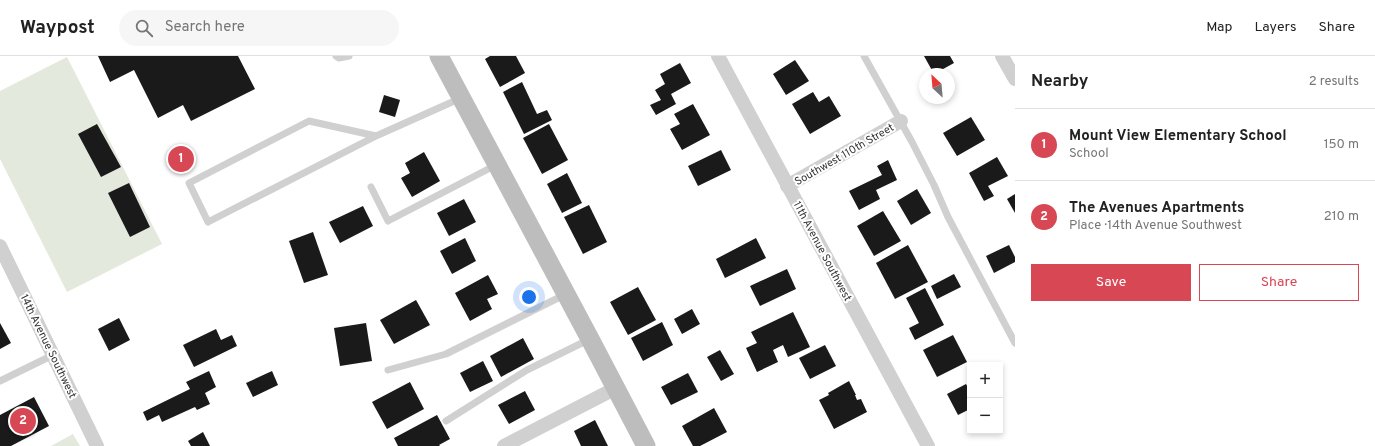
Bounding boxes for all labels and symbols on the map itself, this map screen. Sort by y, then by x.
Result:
north arrow [919,68,955,104]
street label: Southwest 110th Street [792,121,897,189]
pin: 1 [168,144,194,174]
street label: 11th Avenue Southwest [790,199,854,304]
your location [519,287,539,307]
street label: 14th Avenue Southwest [17,292,79,401]
pin: 2 [10,406,36,436]

